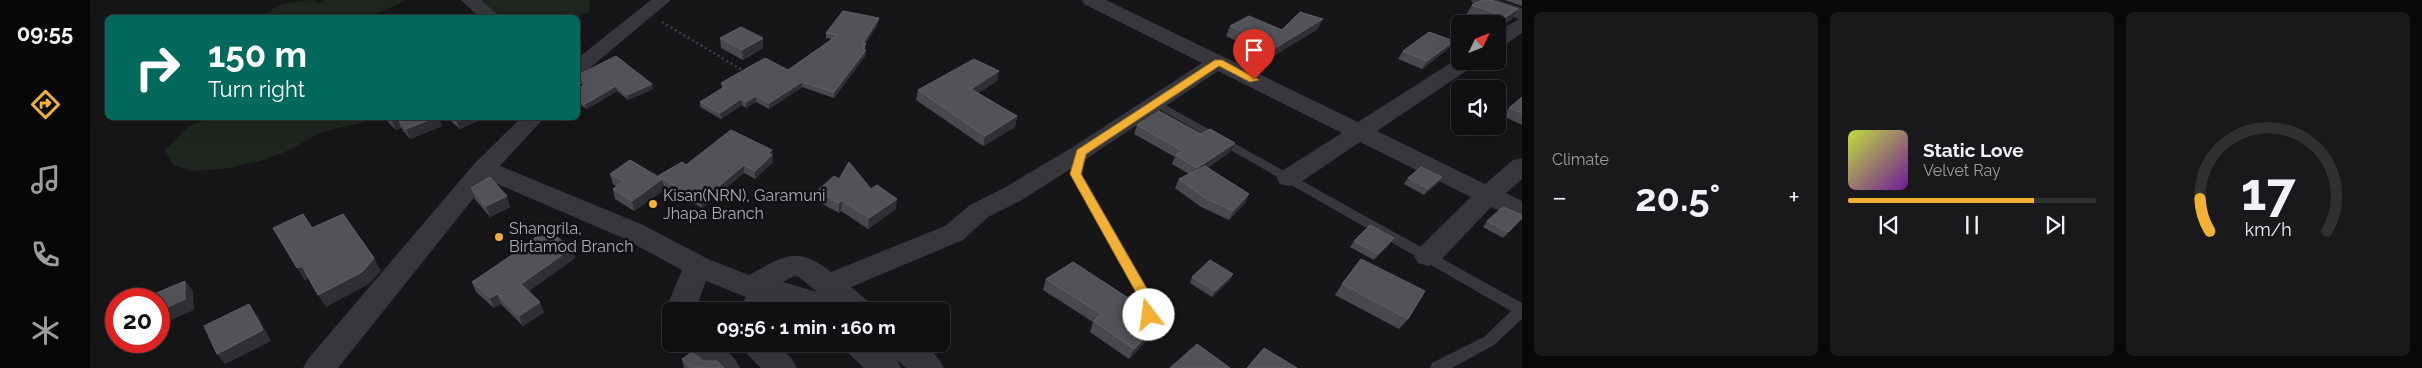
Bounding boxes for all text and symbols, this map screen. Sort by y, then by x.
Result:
north arrow [1451,15,1506,70]
map controls [1451,15,1506,135]
text: 09:55 [17,20,73,46]
pin [1233,29,1275,80]
text: 150 m [208,34,307,75]
icon: right [125,35,190,100]
icon: arrive [1240,36,1268,64]
text: Turn right [208,76,305,102]
button: sound [1451,80,1506,135]
icon: directions [28,87,63,122]
text: Static Love [1923,139,2024,161]
text: Climate [1552,150,1609,169]
text: Velvet Ray [1923,161,2001,180]
text: 17 [2241,161,2296,222]
icon: music [28,162,63,197]
text: 20.5° [1635,175,1720,220]
text: − [1552,181,1567,214]
text: + [1788,181,1800,214]
place label: Kisan(NRN), Garamuni Jhapa Branch [663,186,825,223]
marker: Kisan(NRN), Garamuni Jhapa Branch [647,198,659,210]
icon: previous [1875,211,1903,239]
icon: pause [1958,211,1986,239]
icon: next [2041,211,2069,239]
place label: Shangrila, Birtamod Branch [509,219,634,256]
text: km/h [2244,219,2292,240]
marker: Shangrila, Birtamod Branch [493,231,505,243]
icon: phone [28,237,63,272]
speed limit sign: 20 [105,288,170,353]
position arrow [1122,288,1174,340]
icon: climate [28,313,63,348]
text: 09:56 · 1 min · 160 m [716,316,896,338]

